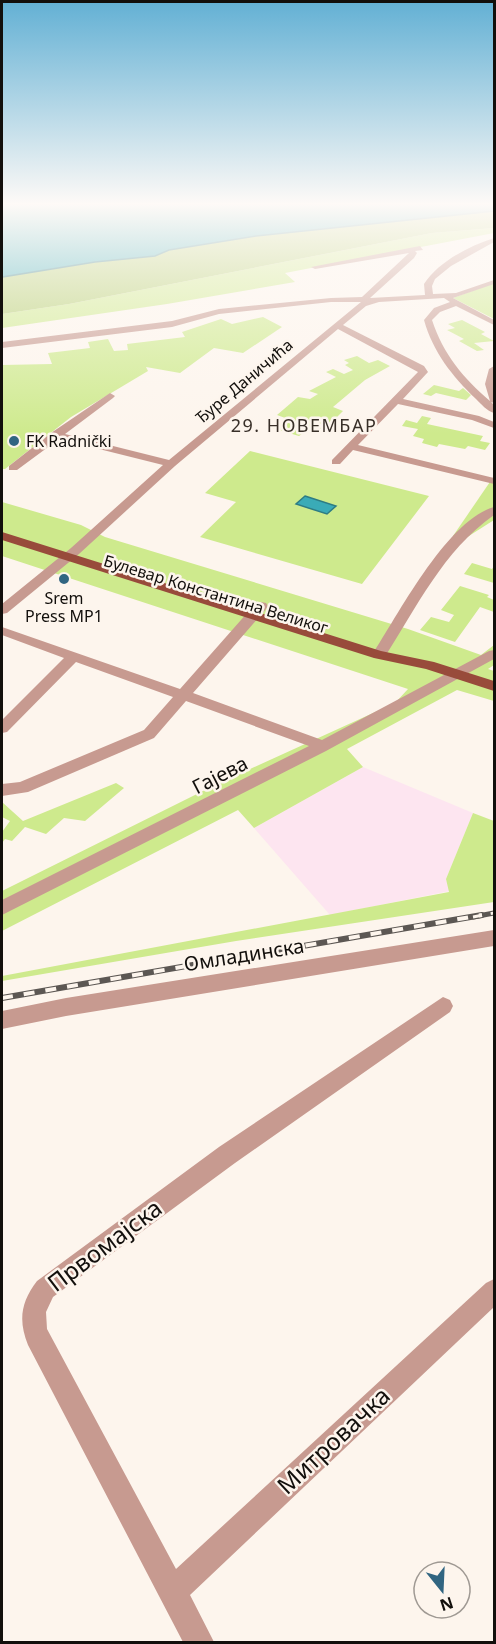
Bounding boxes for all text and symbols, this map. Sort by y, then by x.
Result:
street label: Ђуре Даничића [191,334,297,428]
district label: 29. НОВЕМБАР [231,413,377,437]
place label: FK Radnički [26,430,112,452]
marker: FK Radnički [7,434,21,448]
street label: Булевар Константина Великог [101,549,331,639]
marker: Srem Press MP1 [57,572,71,586]
place label: Srem Press MP1 [25,587,103,627]
street label: Гајева [187,749,252,800]
street label: Омладинска [182,932,306,977]
street label: Првомајска [40,1191,168,1299]
street label: Митровачка [269,1379,397,1501]
north arrow [412,1560,472,1620]
text: N [437,1592,456,1617]

